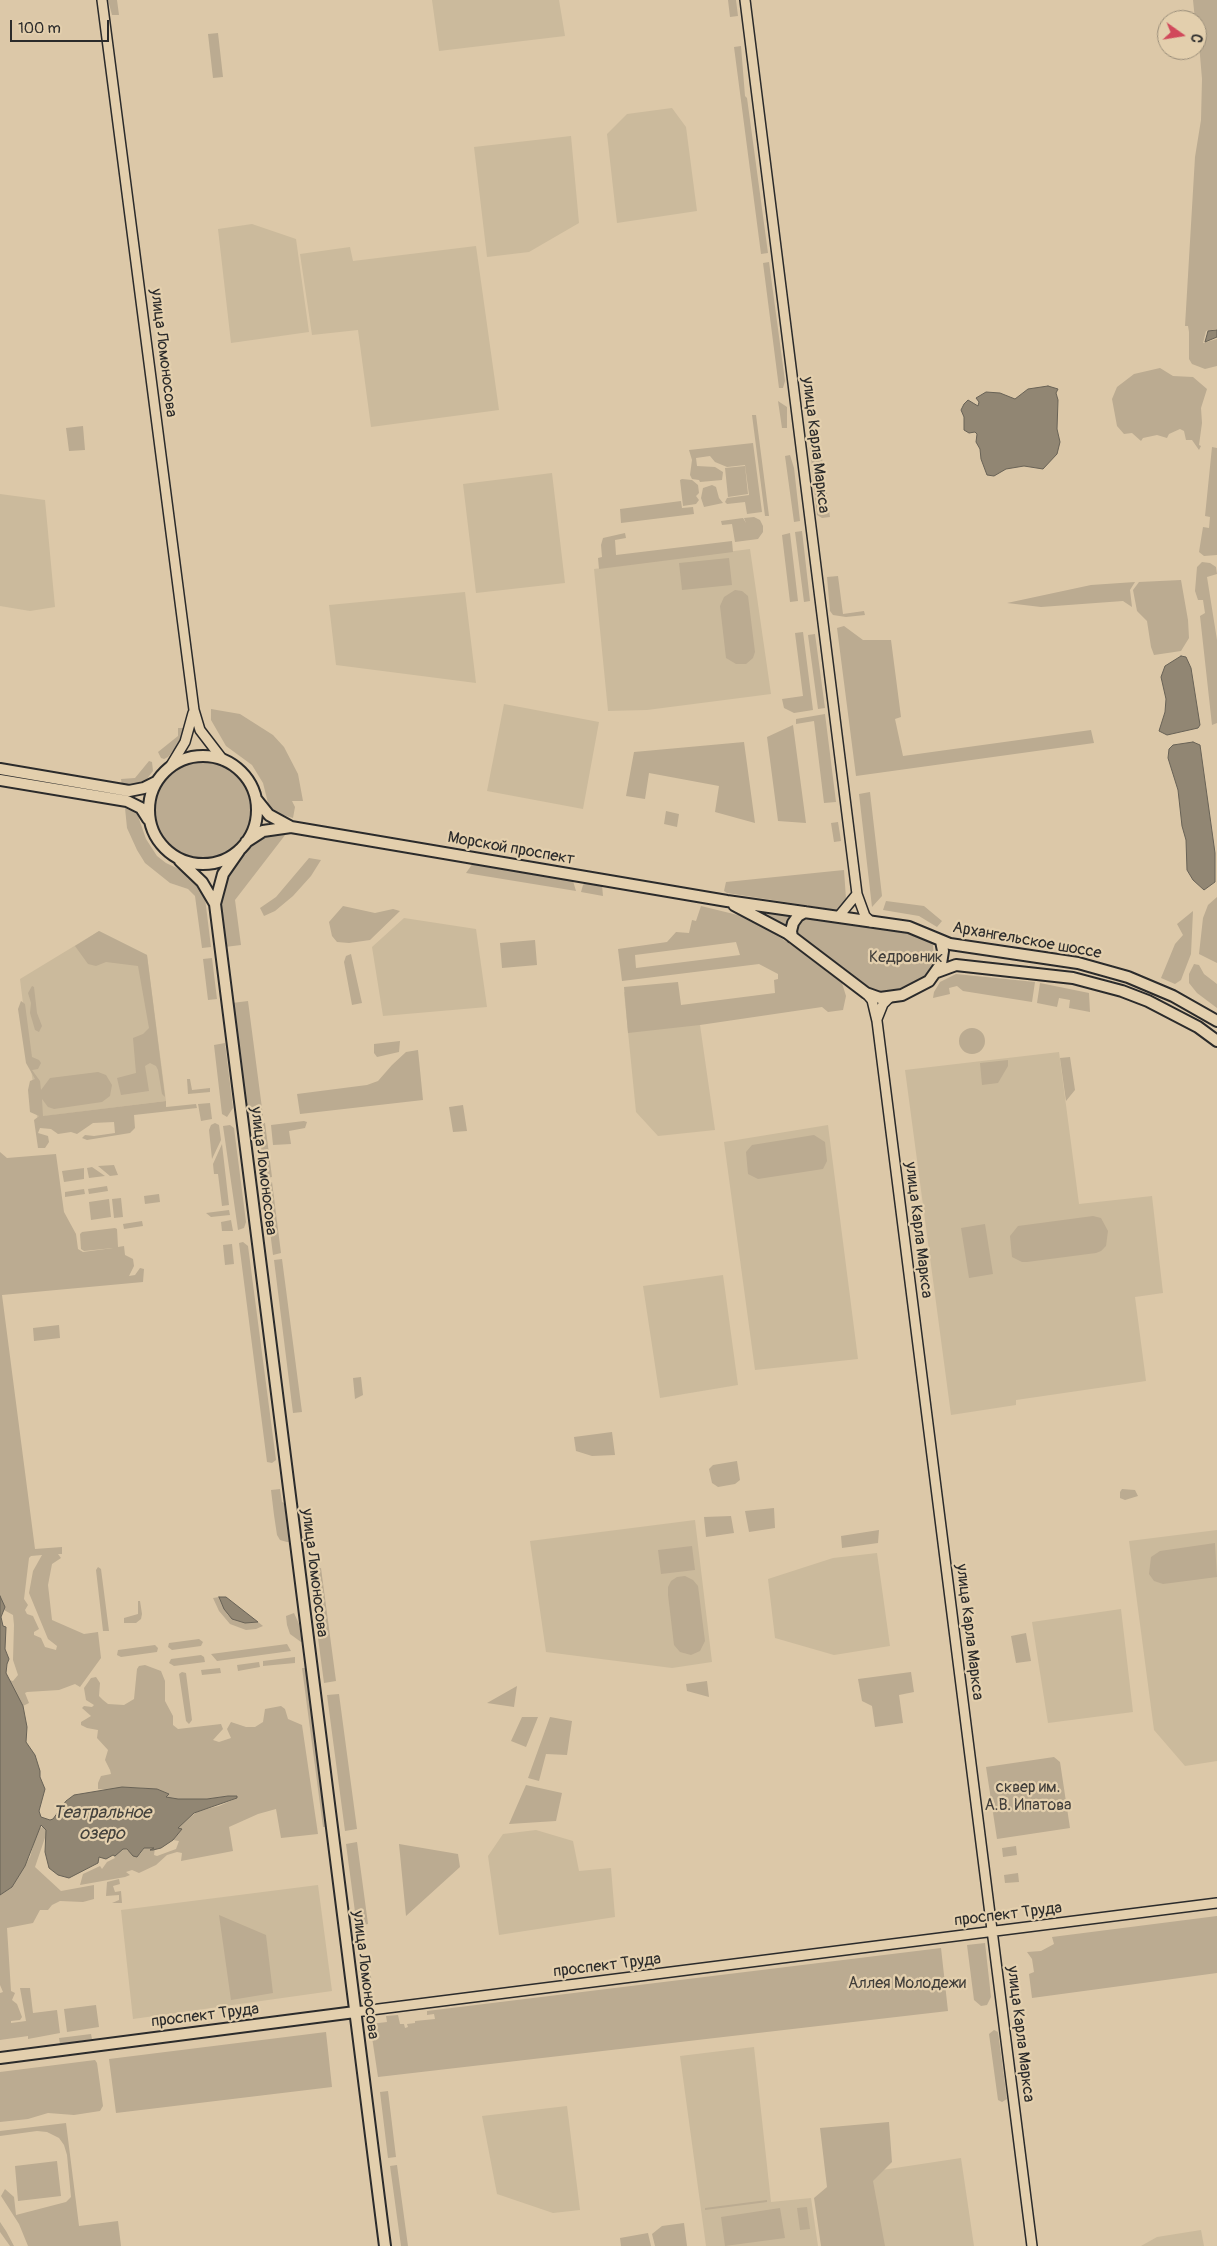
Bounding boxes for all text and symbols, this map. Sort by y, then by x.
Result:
scale bar [12,10,111,42]
north arrow [1157,10,1207,60]
text: 100 m [18,19,61,38]
text: С [1187,32,1205,44]
street label: улица Ломоносова [146,288,180,418]
street label: улица Карла Маркса [797,376,833,514]
street label: Морской проспект [446,828,576,870]
street label: Архангельское шоссе [951,918,1103,964]
park label: Кедровник [869,948,943,968]
street label: улица Ломоносова [246,1106,280,1236]
street label: улица Карла Маркса [900,1161,936,1299]
street label: улица Ломоносова [297,1508,331,1638]
street label: улица Карла Маркса [951,1563,987,1701]
park label: сквер им. А.В. Ипатова [984,1778,1072,1816]
water label: Театральное озеро [53,1802,151,1845]
street label: проспект Труда [953,1899,1063,1931]
street label: улица Ломоносова [348,1910,382,2040]
street label: проспект Труда [552,1950,662,1982]
street label: улица Карла Маркса [1002,1965,1038,2103]
park label: Аллея Молодежи [848,1974,966,1994]
street label: проспект Труда [150,2000,260,2032]

